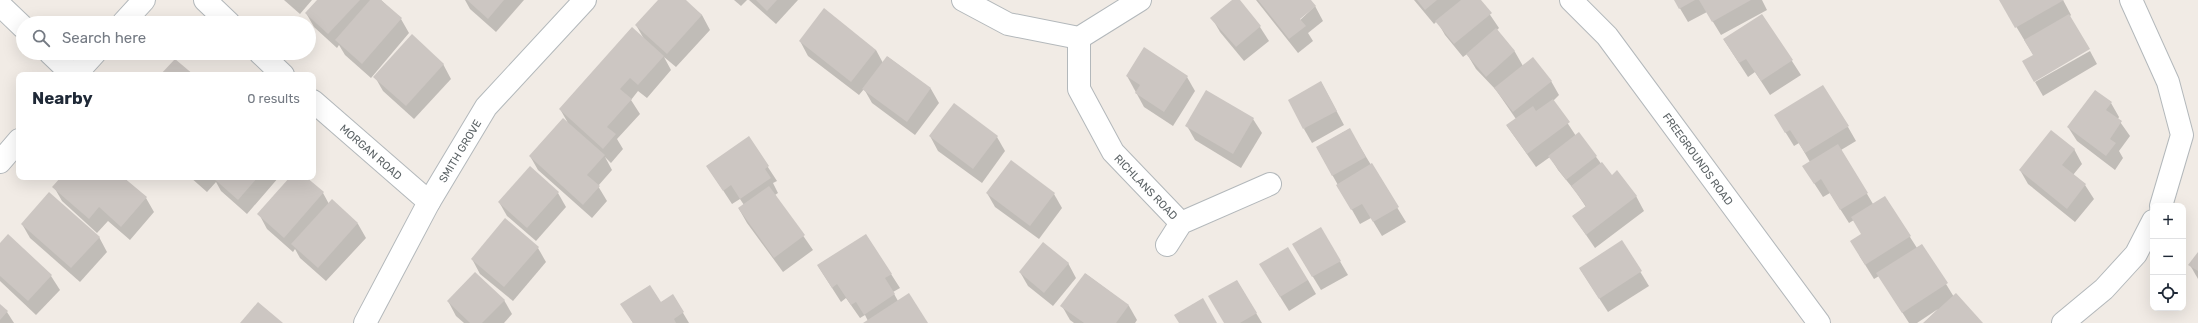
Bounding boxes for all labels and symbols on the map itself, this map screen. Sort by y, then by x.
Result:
street label: FREEGROUNDS ROAD [1660,111,1735,208]
street label: SMITH GROVE [436,117,485,185]
street label: MORGAN ROAD [337,122,404,183]
street label: RICHLANS ROAD [1111,152,1180,223]

